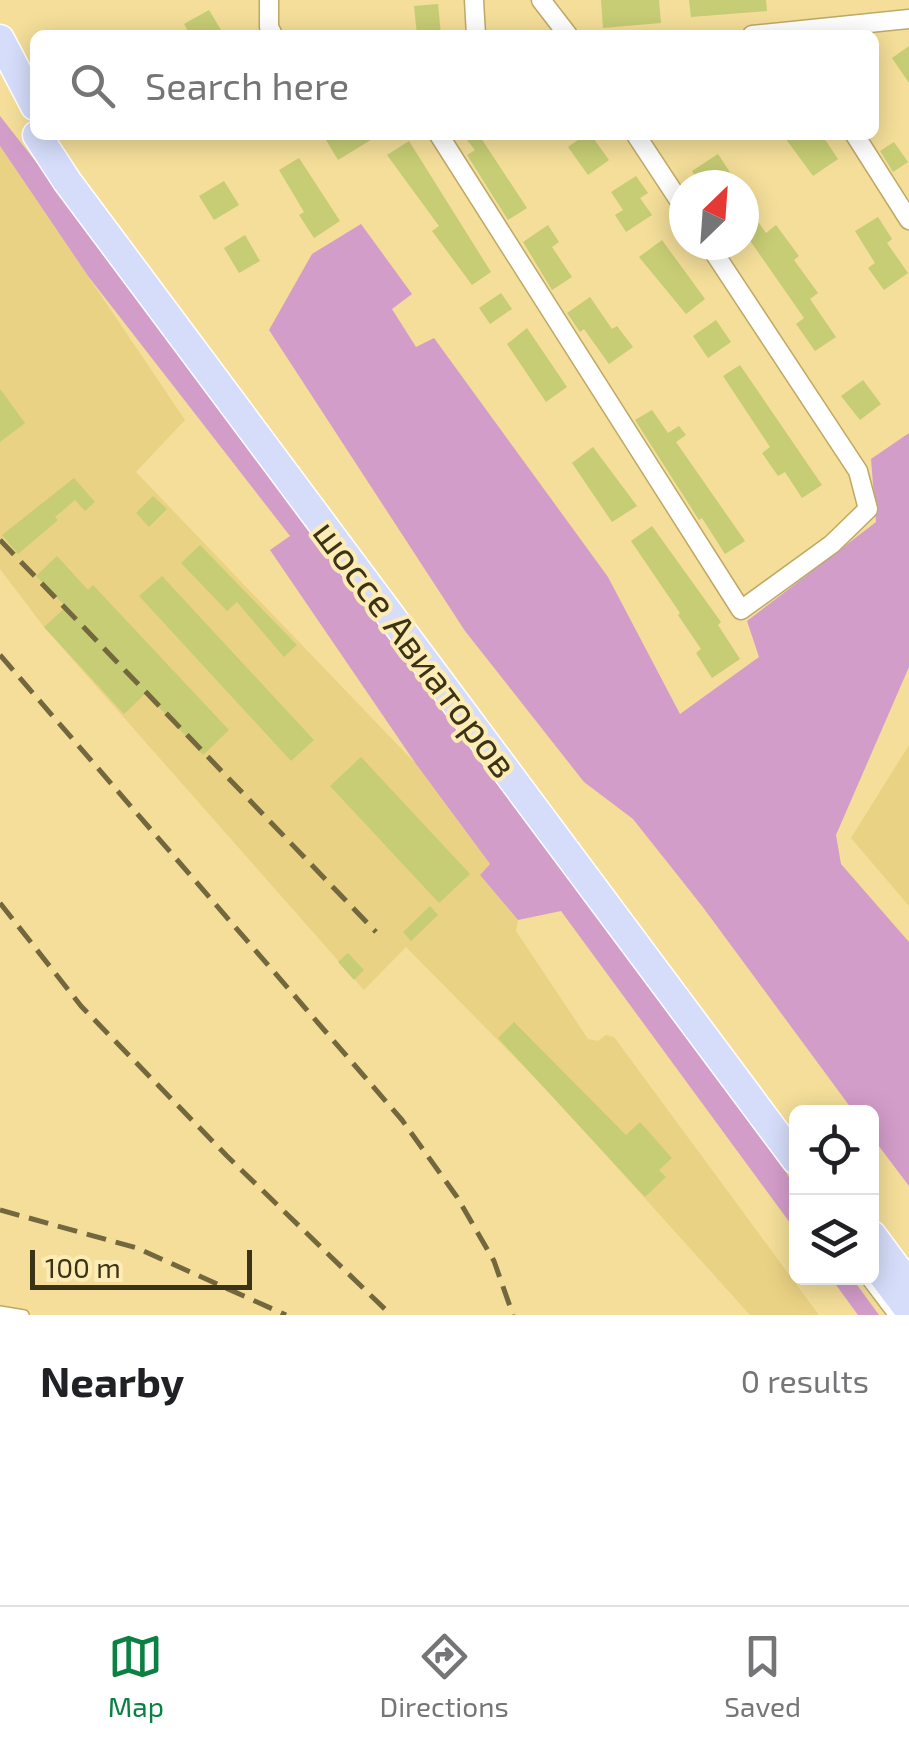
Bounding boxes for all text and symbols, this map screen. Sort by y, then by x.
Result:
search box [30,30,879,140]
icon: search [65,58,120,113]
text: Search here [145,62,349,108]
north arrow [669,170,759,260]
street label: шоссе Авиаторов [305,510,529,786]
map controls [789,1105,879,1285]
button: locate [789,1105,879,1195]
button: layers [789,1195,879,1285]
scale bar [30,1245,252,1290]
text: 100 m [45,1250,121,1284]
text: Nearby [40,1355,184,1405]
text: 0 results [741,1361,869,1399]
tab: Map [108,1629,164,1723]
tab: Directions [380,1629,509,1723]
tab: Saved [724,1629,801,1723]

